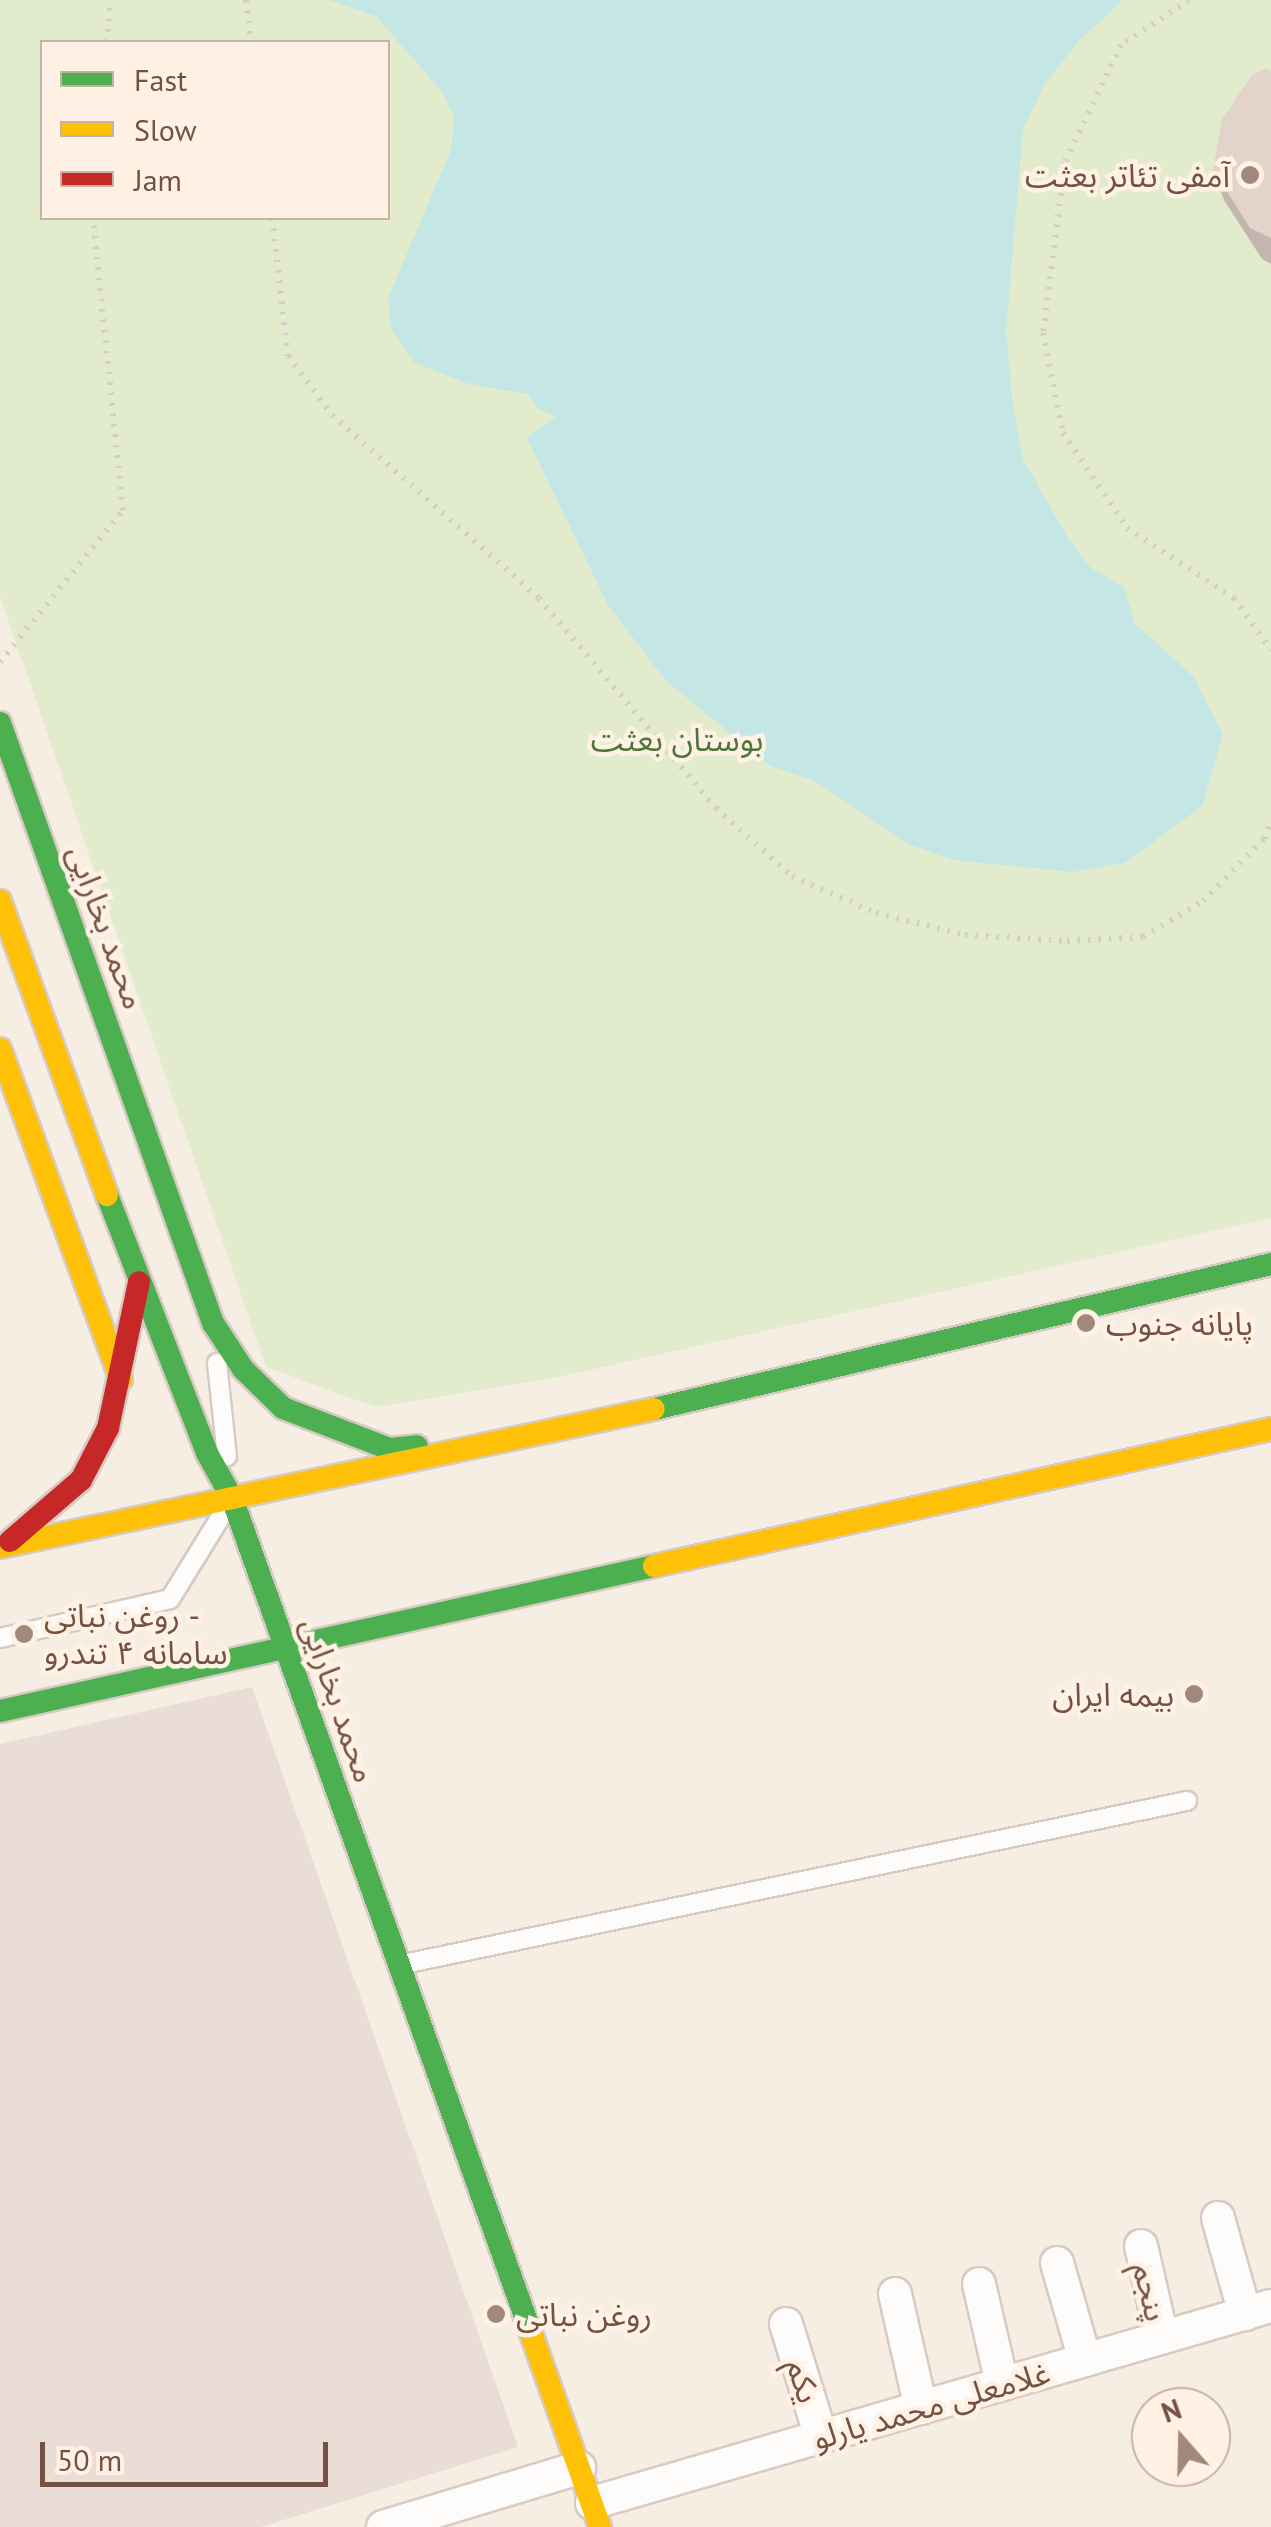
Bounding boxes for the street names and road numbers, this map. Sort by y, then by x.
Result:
street label: محمد بخارایی [60,840,154,1014]
street label: محمد بخارایی [293,1613,385,1787]
street label: پنجم [1126,2259,1176,2325]
street label: غلامعلی محمد یارلو [808,2353,1054,2457]
street label: یکم [779,2354,829,2408]

